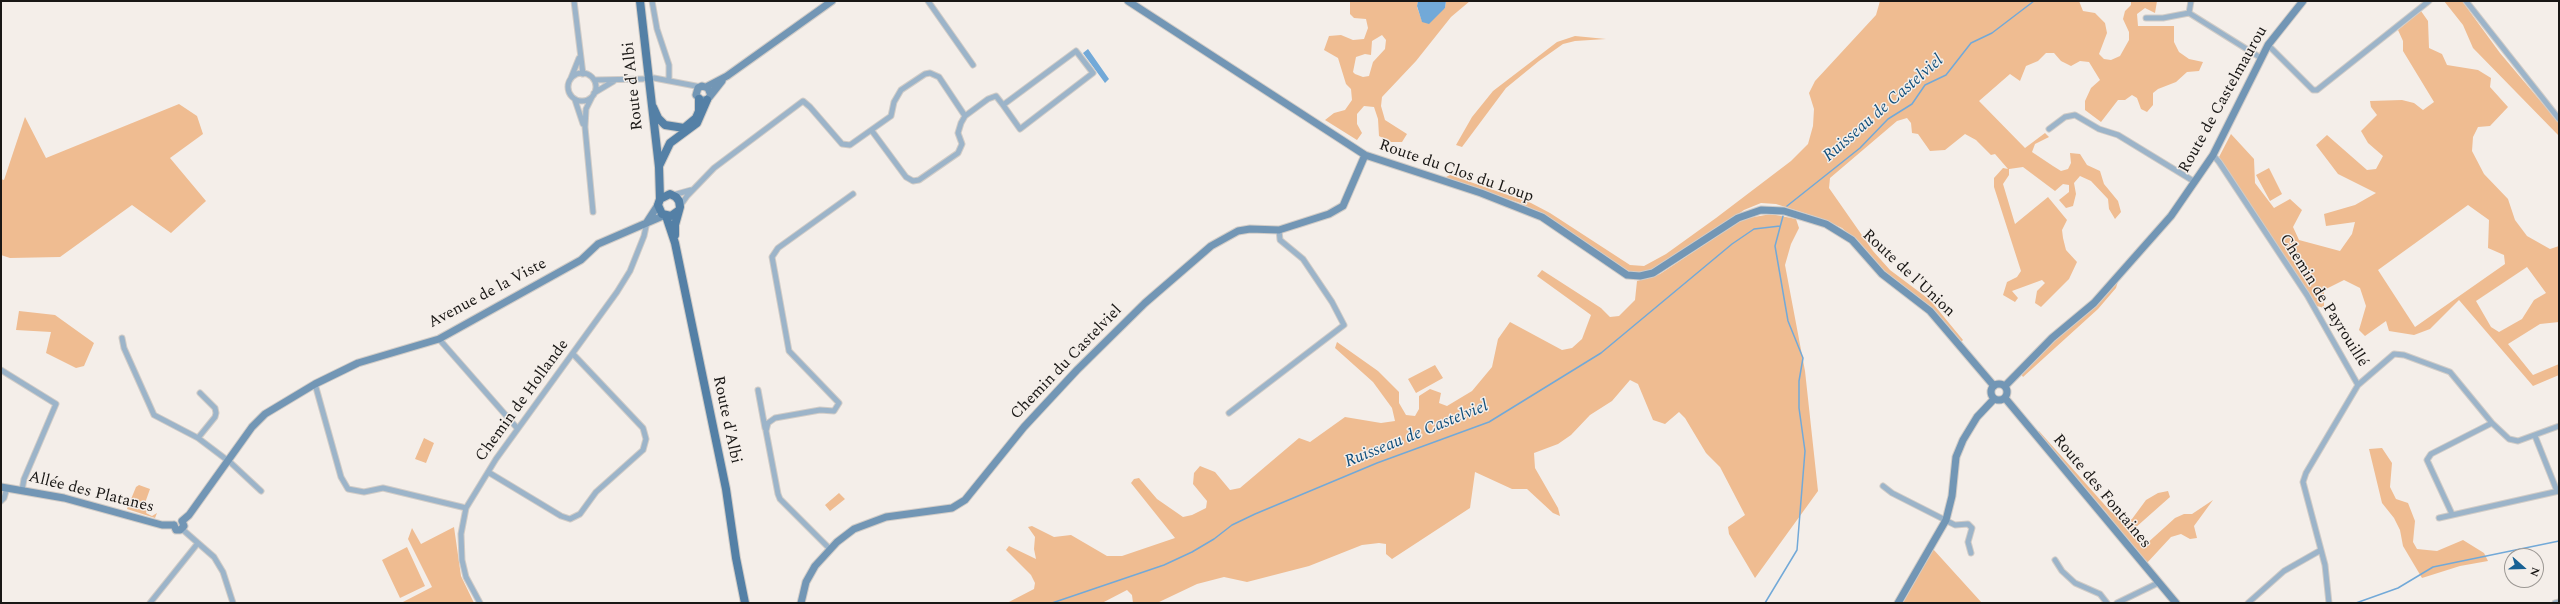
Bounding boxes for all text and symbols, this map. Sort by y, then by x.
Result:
street label: Route de Castelmaurou [2176,23,2272,177]
street label: Route d'Albi [620,41,648,131]
water label: Ruisseau de Castelviel [1820,51,1948,167]
street label: Route du Clos du Loup [1376,137,1536,207]
street label: Route de l'Union [1858,226,1958,322]
street label: Chemin de Payrouillé [2274,231,2372,371]
street label: Avenue de la Viste [426,255,550,333]
street label: Chemin du Castelviel [1007,302,1127,424]
street label: Chemin de Hollande [472,336,574,466]
street label: Route d'Albi [707,374,745,466]
water label: Ruisseau de Castelviel [1342,397,1492,473]
street label: Route des Fontaines [2048,431,2154,553]
street label: Allée des Platanes [26,468,156,518]
north arrow [2504,548,2544,588]
text: N [2525,565,2544,579]

